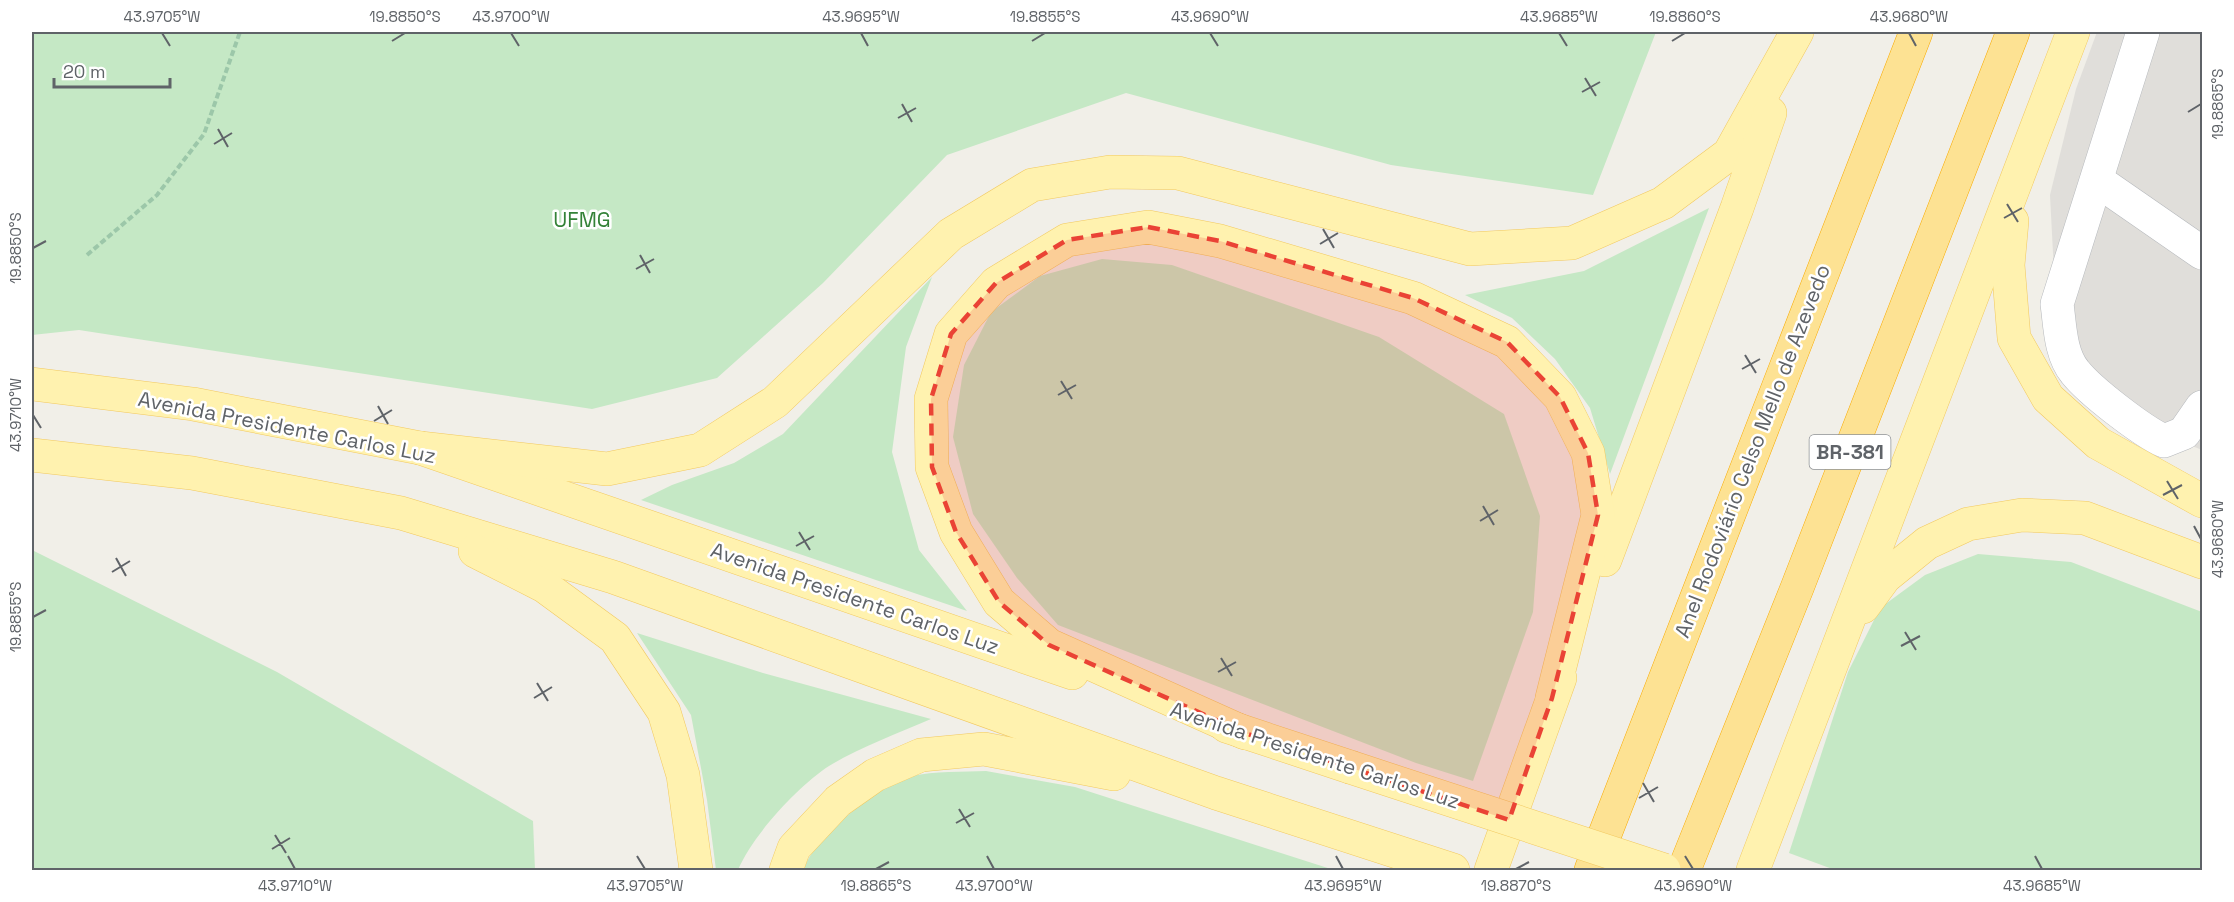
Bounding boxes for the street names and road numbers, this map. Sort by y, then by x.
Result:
street label: Anel Rodoviário Celso Mello de Azevedo [1668,260,1836,642]
street label: Avenida Presidente Carlos Luz [136,385,438,469]
road number: BR-381 [1810,435,1890,469]
street label: Avenida Presidente Carlos Luz [707,536,1003,660]
street label: Avenida Presidente Carlos Luz [1167,695,1463,815]

